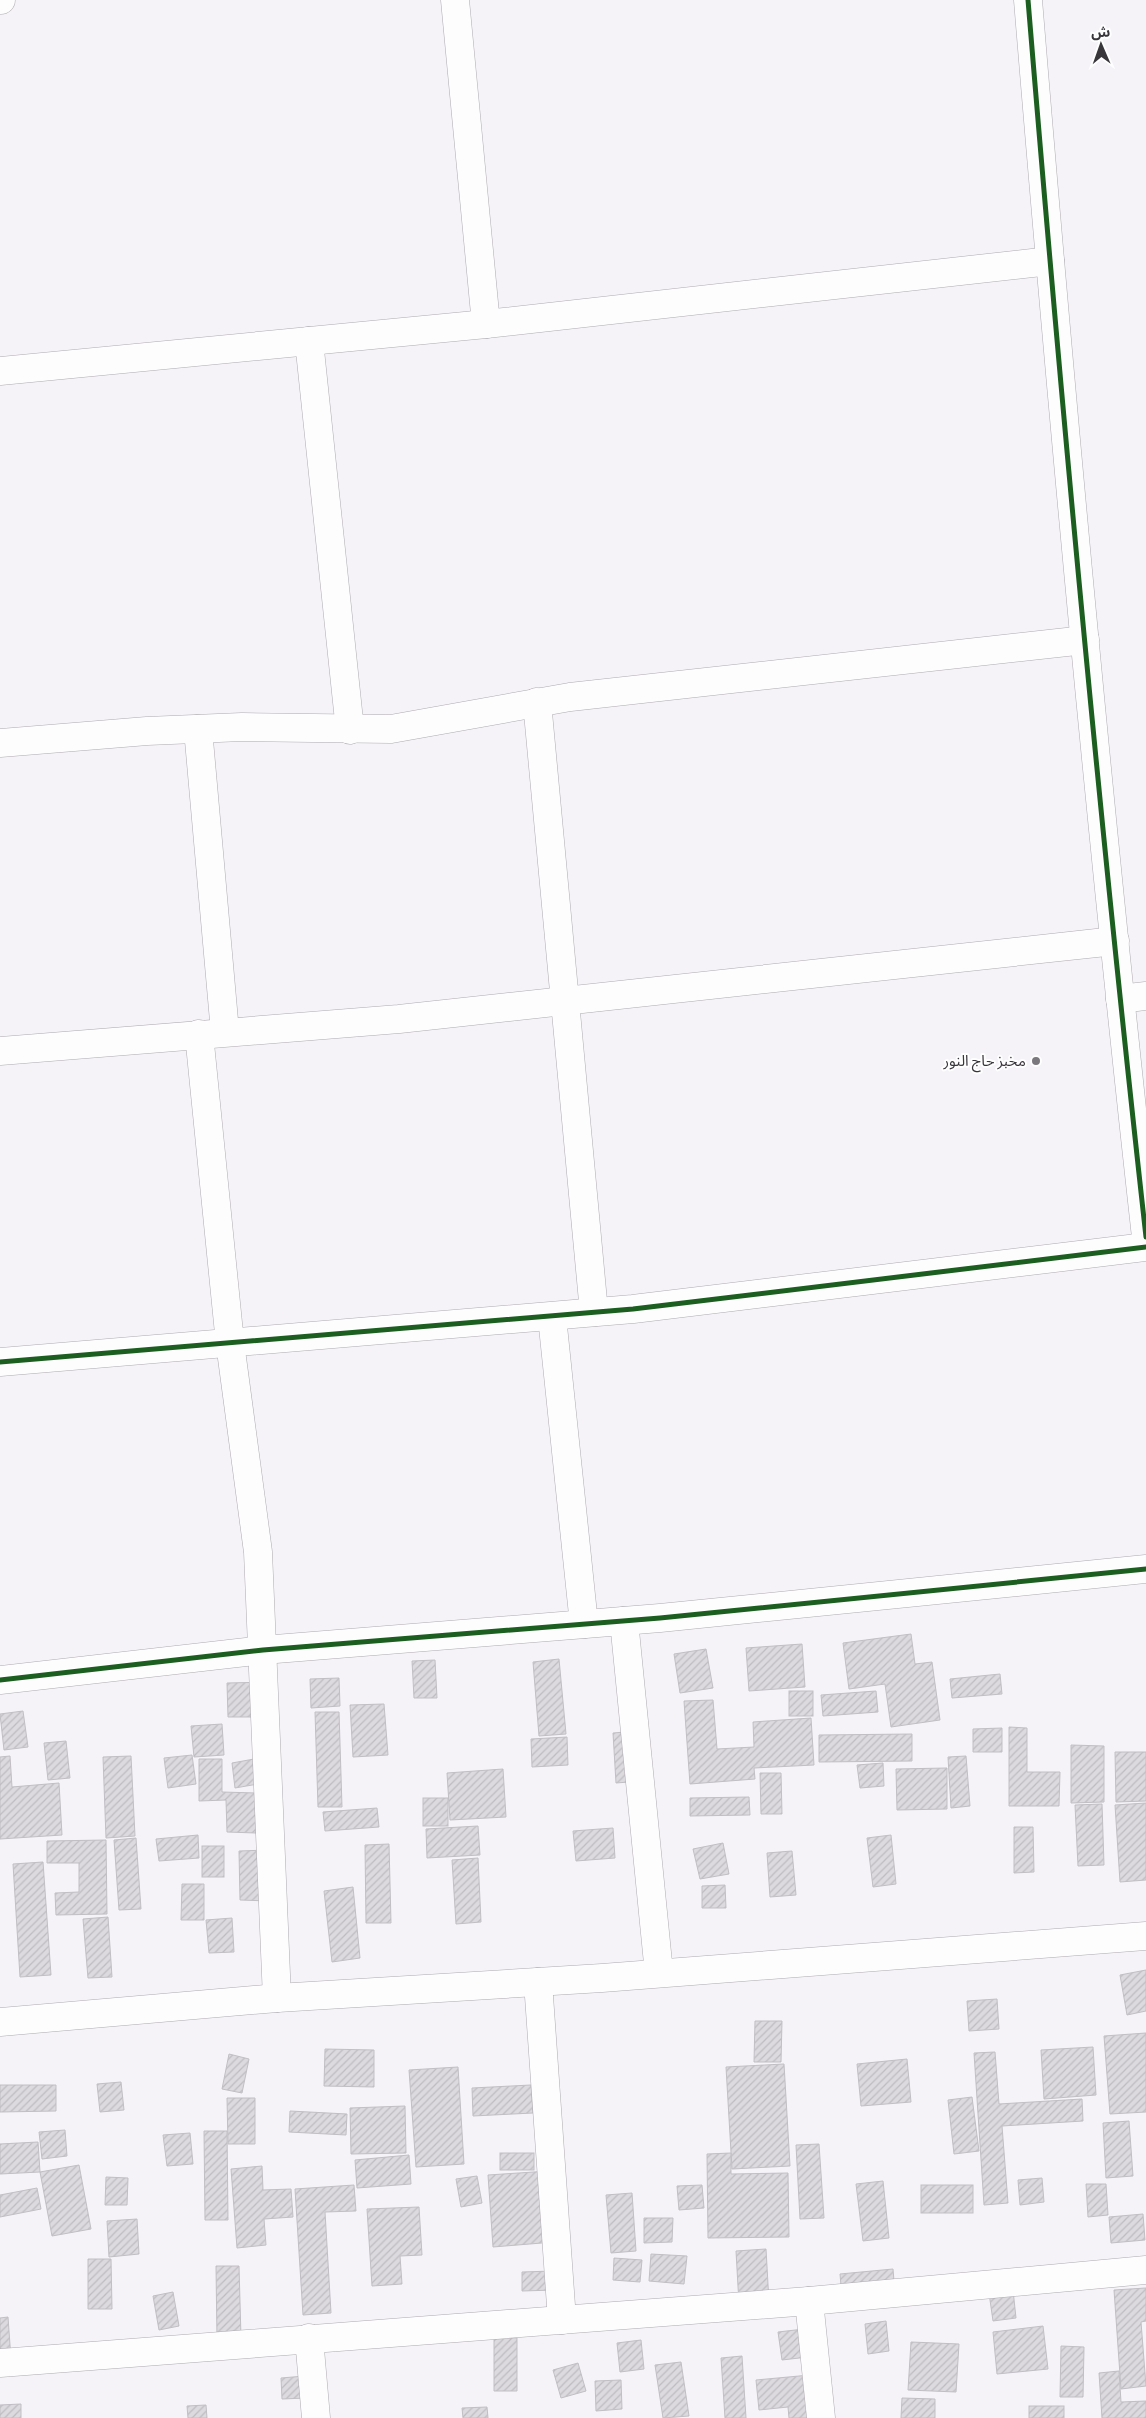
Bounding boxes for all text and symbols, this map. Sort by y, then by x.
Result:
north arrow [1076,20,1126,70]
text: ش [1091,23,1111,43]
place label: مخبز حاج النور [942,1051,1026,1073]
marker: مخبز حاج النور [1030,1055,1042,1067]

